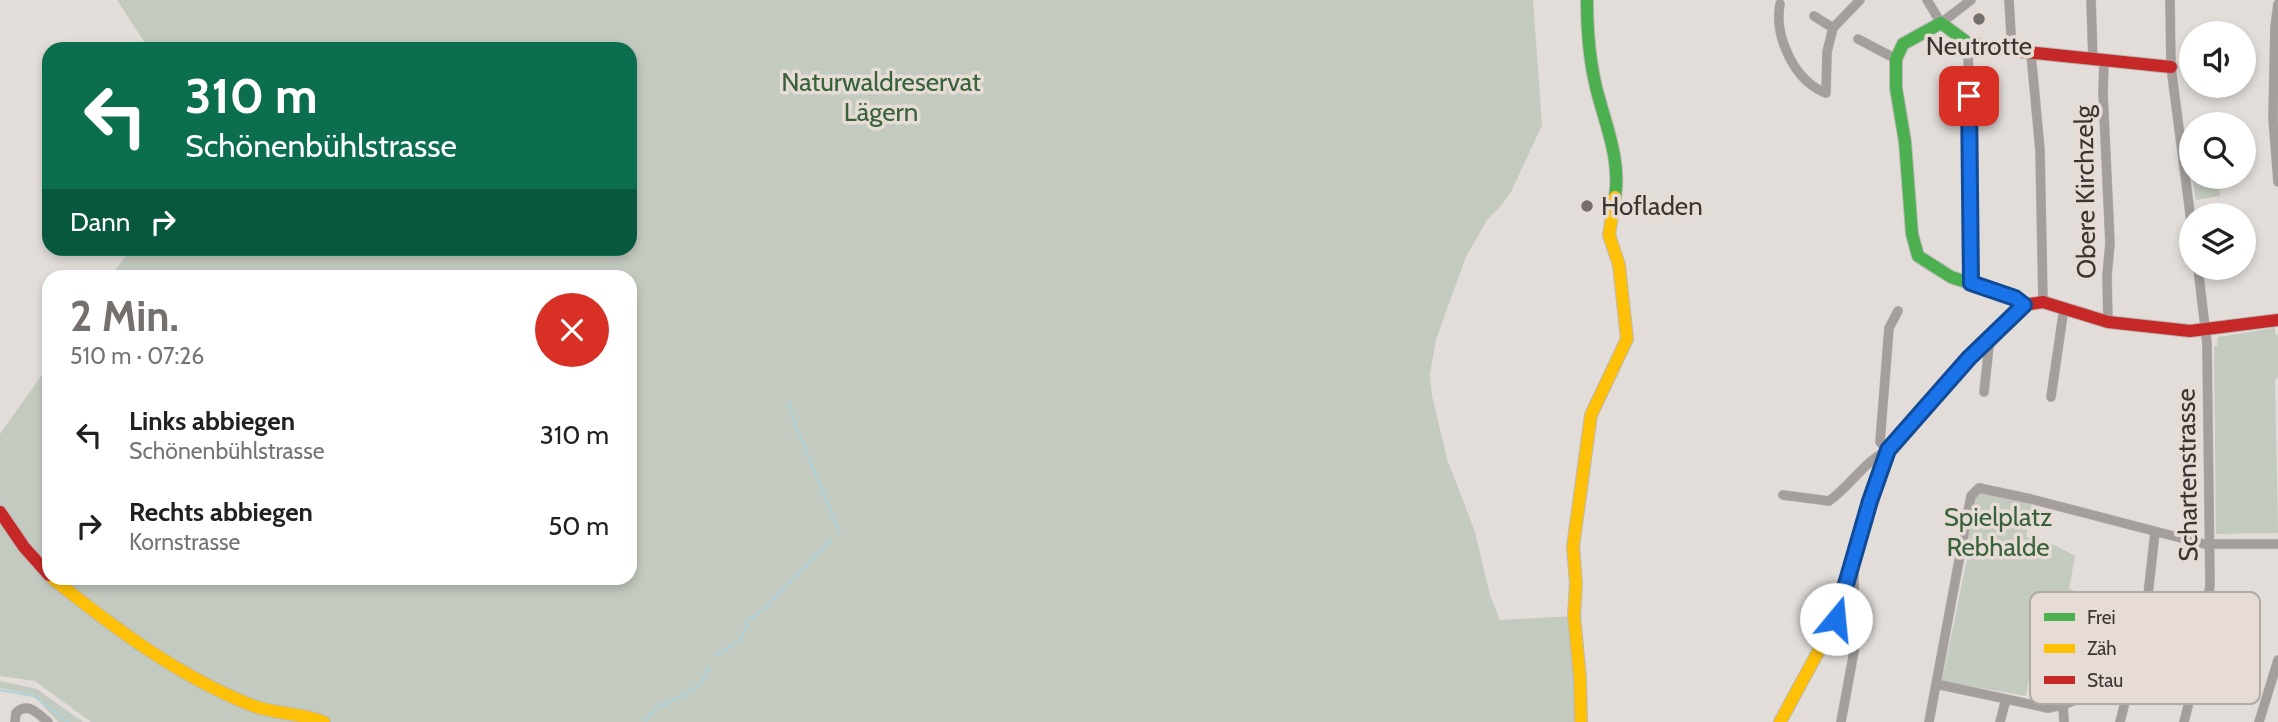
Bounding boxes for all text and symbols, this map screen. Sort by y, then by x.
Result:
marker: Neutrotte [1971,11,1987,27]
map controls [2179,21,2256,280]
button: sound [2179,21,2256,98]
place label: Neutrotte [1926,30,2032,62]
text: 310 m [185,66,318,125]
park label: Naturwaldreservat Lägern [781,66,981,128]
pin [1939,66,1999,126]
icon: left [70,70,161,161]
icon: arrive [1950,77,1988,115]
street label: Obere Kirchzelg [2067,104,2103,279]
button: search [2179,112,2256,189]
text: Schönenbühlstrasse [185,126,457,165]
place label: Hofladen [1601,190,1703,222]
marker: Hofladen [1579,198,1595,214]
icon: right [144,203,182,241]
button: layers [2179,203,2256,280]
text: Dann [70,206,130,238]
text: 2 Min. [70,290,179,342]
button: close [535,293,609,367]
text: 510 m · 07:26 [70,342,204,370]
street label: Schartenstrasse [2169,388,2205,562]
text: Links abbiegen [129,405,295,437]
icon: left [70,416,108,454]
text: 310 m [540,419,609,451]
text: Schönenbühlstrasse [129,437,324,465]
text: Rechts abbiegen [129,496,313,528]
park label: Spielplatz Rebhalde [1944,501,2052,563]
icon: right [70,507,108,545]
text: 50 m [548,510,609,542]
text: Kornstrasse [129,528,240,556]
position arrow [1799,582,1873,656]
legend [2030,592,2260,704]
text: Frei [2087,606,2116,629]
text: Zäh [2087,637,2117,660]
text: Stau [2087,669,2123,692]

